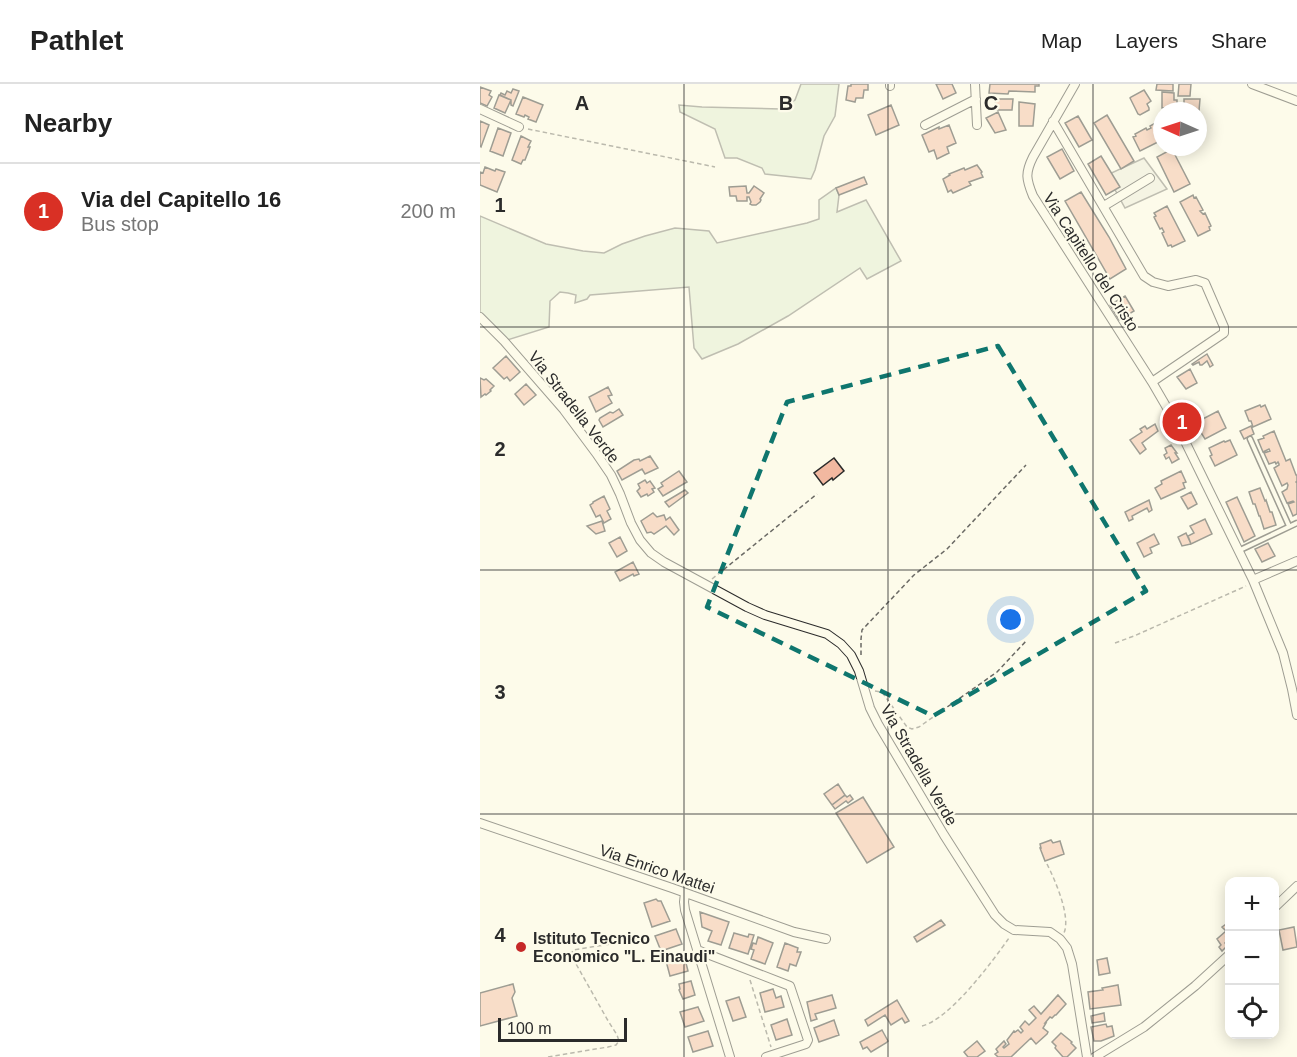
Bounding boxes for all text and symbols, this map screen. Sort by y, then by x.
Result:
text: Pathlet [30,25,123,56]
text: Map [1041,29,1082,52]
text: Layers [1115,29,1178,52]
text: Share [1211,29,1267,52]
text: A [575,92,589,114]
text: B [779,92,793,114]
text: C [984,92,998,114]
north arrow [1153,102,1207,156]
text: Nearby [24,108,112,138]
text: Via del Capitello 16 [81,187,281,212]
street label: Via Capitello del Cristo [1040,190,1142,334]
text: 1 [494,194,506,216]
text: 1 [38,200,49,222]
text: 200 m [400,200,456,222]
text: Bus stop [81,213,159,235]
street label: Via Stradella Verde [525,348,623,466]
pin: 1 [1162,400,1202,444]
text: 2 [494,438,506,460]
your location [996,605,1025,634]
text: 3 [494,681,506,703]
street label: Via Stradella Verde [877,702,961,829]
street label: Via Enrico Mattei [597,841,717,897]
map controls [1225,877,1279,1039]
button: + [1225,877,1279,931]
text: 4 [494,924,506,946]
place label: Istituto Tecnico Economico "L. Einaudi" [533,930,715,965]
button: − [1225,931,1279,985]
marker: Istituto Tecnico Economico "L. Einaudi" [514,940,528,954]
button: locate [1225,985,1279,1039]
scale bar [498,1015,627,1042]
text: 100 m [507,1020,551,1037]

